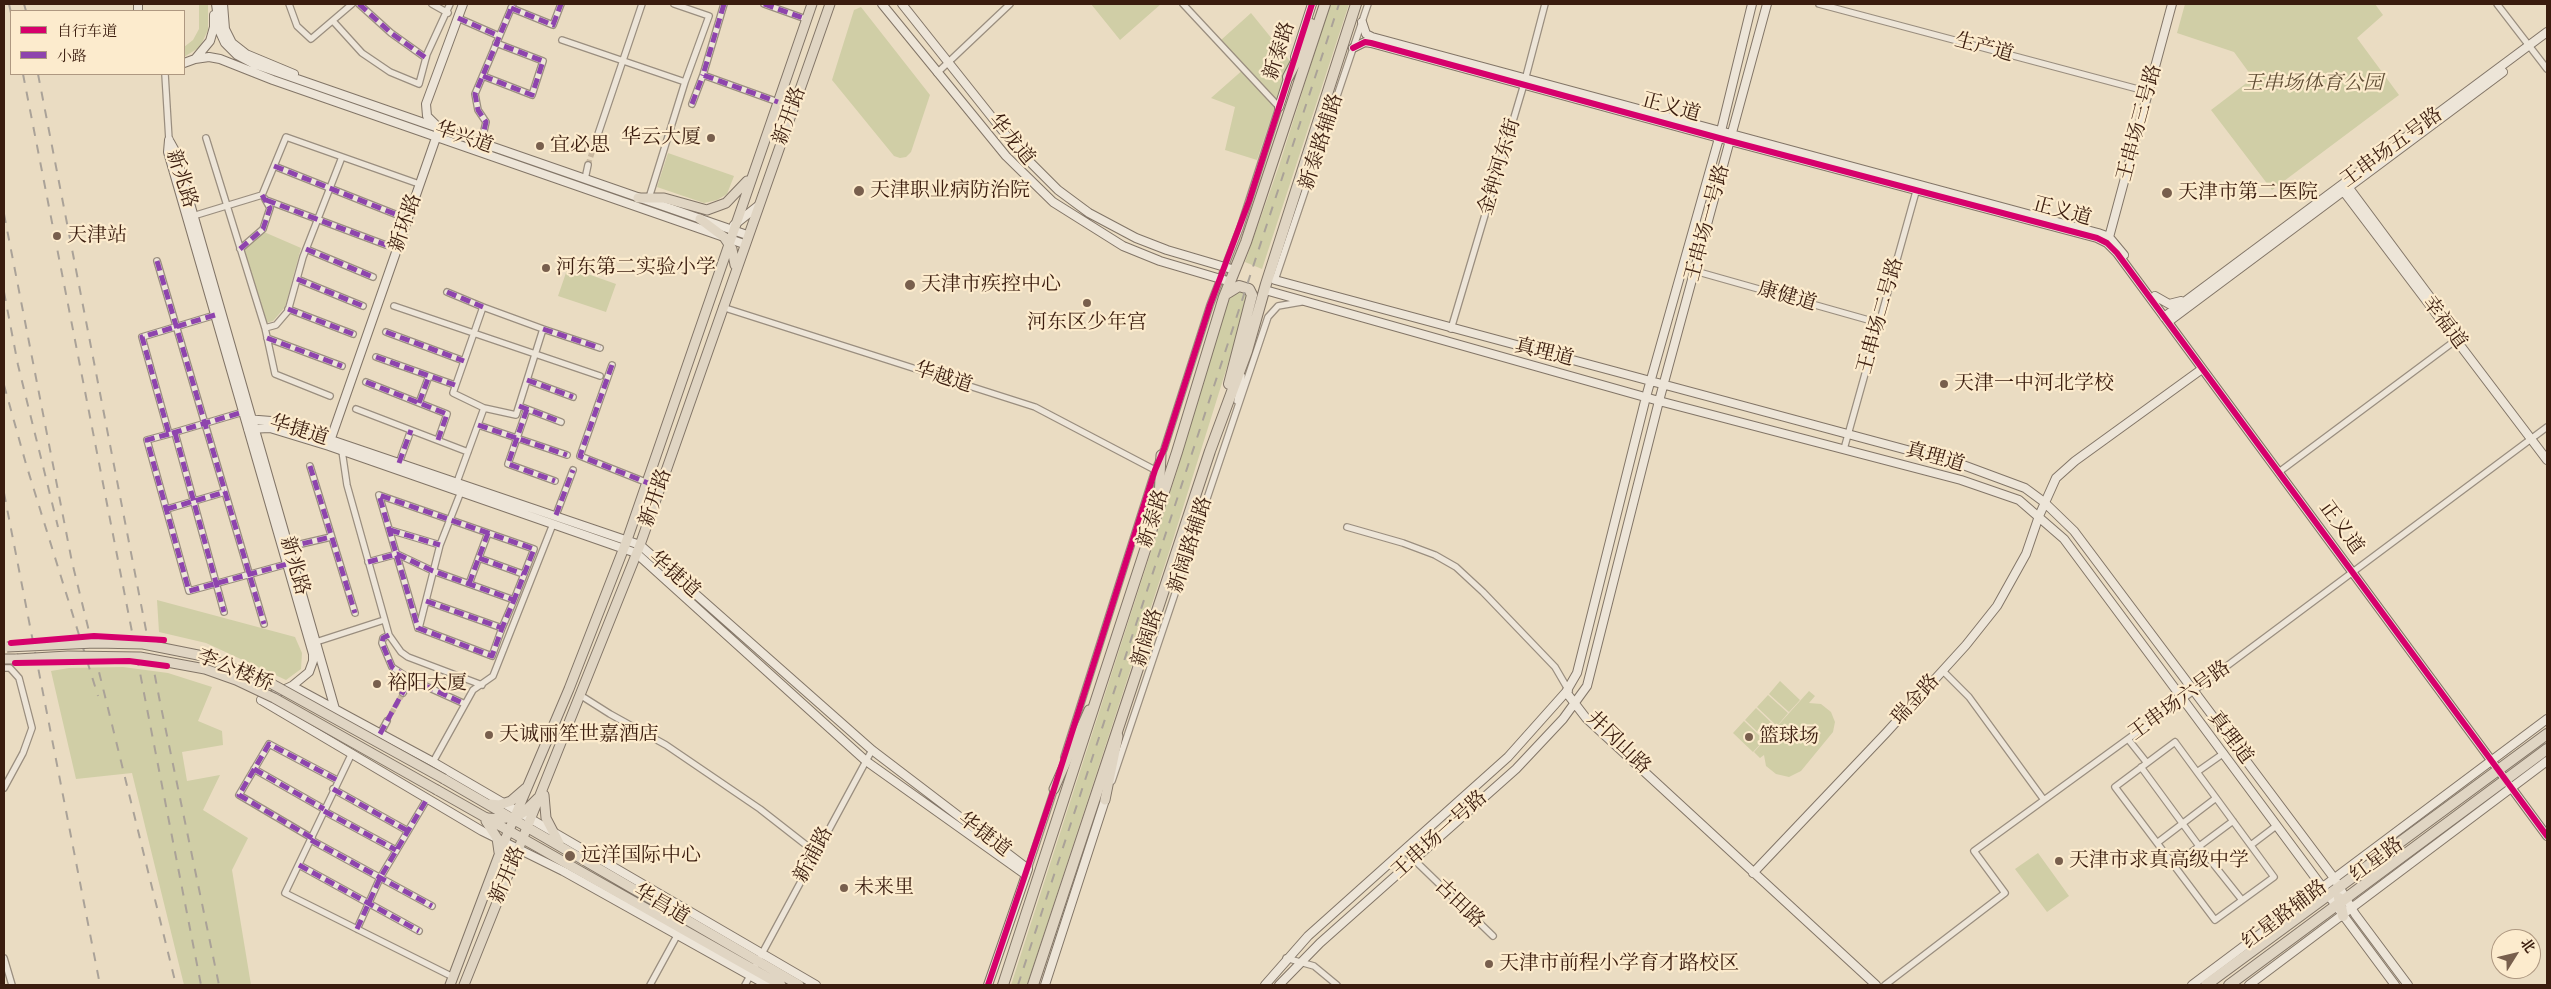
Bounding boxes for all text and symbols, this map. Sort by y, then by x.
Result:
legend [10,10,185,75]
street label: 新泰路 [1259,19,1301,83]
text: 自行车道 [57,22,117,40]
street label: 生产道 [1952,29,2016,67]
text: 小路 [57,47,87,65]
street label: 王串场三号路 [2113,62,2167,184]
park label: 王串场体育公园 [2243,72,2383,96]
street label: 新开路 [768,84,812,148]
street label: 正义道 [1639,89,1703,127]
street label: 新泰路辅路 [1295,91,1349,193]
street label: 王串场五号路 [2336,103,2448,193]
street label: 华龙道 [983,109,1039,171]
street label: 金钟河东街 [1474,116,1526,218]
street label: 华兴道 [432,117,496,159]
place label: 华云大厦 [621,126,701,150]
marker: 华云大厦 [705,132,717,144]
place label: 宜必思 [550,134,610,158]
marker: 宜必思 [534,140,546,152]
street label: 新兆路 [160,147,202,211]
street label: 王串场一号路 [1681,162,1735,284]
place label: 天津职业病防治院 [870,179,1030,203]
place label: 天津市第二医院 [2178,181,2318,205]
marker: 天津职业病防治院 [852,184,866,198]
marker: 天津市第二医院 [2160,186,2174,200]
street label: 新环路 [385,191,427,255]
street label: 正义道 [2030,193,2094,231]
place label: 天津站 [67,224,127,248]
marker: 天津站 [51,230,63,242]
street label: 王串场二号路 [1853,255,1909,377]
place label: 河东第二实验小学 [556,256,716,280]
marker: 河东第二实验小学 [540,262,552,274]
place label: 天津市疾控中心 [921,273,1061,297]
street label: 康健道 [1755,277,1819,317]
marker: 天津市疾控中心 [903,278,917,292]
street label: 幸福道 [2416,292,2472,354]
marker: 河东区少年宫 [1081,297,1093,309]
place label: 河东区少年宫 [1027,311,1147,335]
street label: 真理道 [1512,334,1576,372]
street label: 华越道 [911,357,975,399]
place label: 天津一中河北学校 [1954,372,2114,396]
marker: 天津一中河北学校 [1938,378,1950,390]
street label: 华捷道 [267,411,331,451]
street label: 真理道 [1903,438,1967,478]
street label: 新开路 [635,466,677,530]
street label: 新泰路 [1133,487,1175,551]
street label: 新阔路辅路 [1164,494,1218,596]
street label: 正义道 [2314,497,2368,559]
street label: 新兆路 [274,534,314,598]
street label: 华捷道 [643,546,705,604]
street label: 新阔路 [1127,606,1169,670]
street label: 李公楼桥 [193,645,277,697]
street label: 王串场六号路 [2124,656,2236,746]
street label: 瑞金路 [1887,670,1945,730]
place label: 裕阳大厦 [387,672,467,696]
marker: 裕阳大厦 [371,678,383,690]
street label: 井冈山路 [1581,707,1655,779]
street label: 真理道 [2202,707,2258,769]
place label: 天诚丽笙世嘉酒店 [499,723,659,747]
place label: 篮球场 [1759,725,1819,749]
marker: 天诚丽笙世嘉酒店 [483,729,495,741]
marker: 篮球场 [1743,731,1755,743]
street label: 王串场一号路 [1387,786,1493,884]
street label: 华捷道 [953,807,1015,863]
street label: 新浦路 [789,823,839,887]
street label: 红星路 [2346,833,2408,887]
street label: 新开路 [485,843,531,907]
place label: 远洋国际中心 [581,844,701,868]
marker: 远洋国际中心 [563,849,577,863]
place label: 天津市求真高级中学 [2069,849,2249,873]
marker: 天津市求真高级中学 [2053,855,2065,867]
street label: 古田路 [1429,875,1489,933]
street label: 红星路辅路 [2238,875,2332,955]
place label: 未来里 [854,876,914,900]
street label: 华昌道 [629,880,693,930]
marker: 未来里 [838,882,850,894]
north arrow [2491,929,2541,979]
text: 北 [2517,935,2539,956]
place label: 天津市前程小学育才路校区 [1499,952,1739,976]
marker: 天津市前程小学育才路校区 [1483,958,1495,970]

